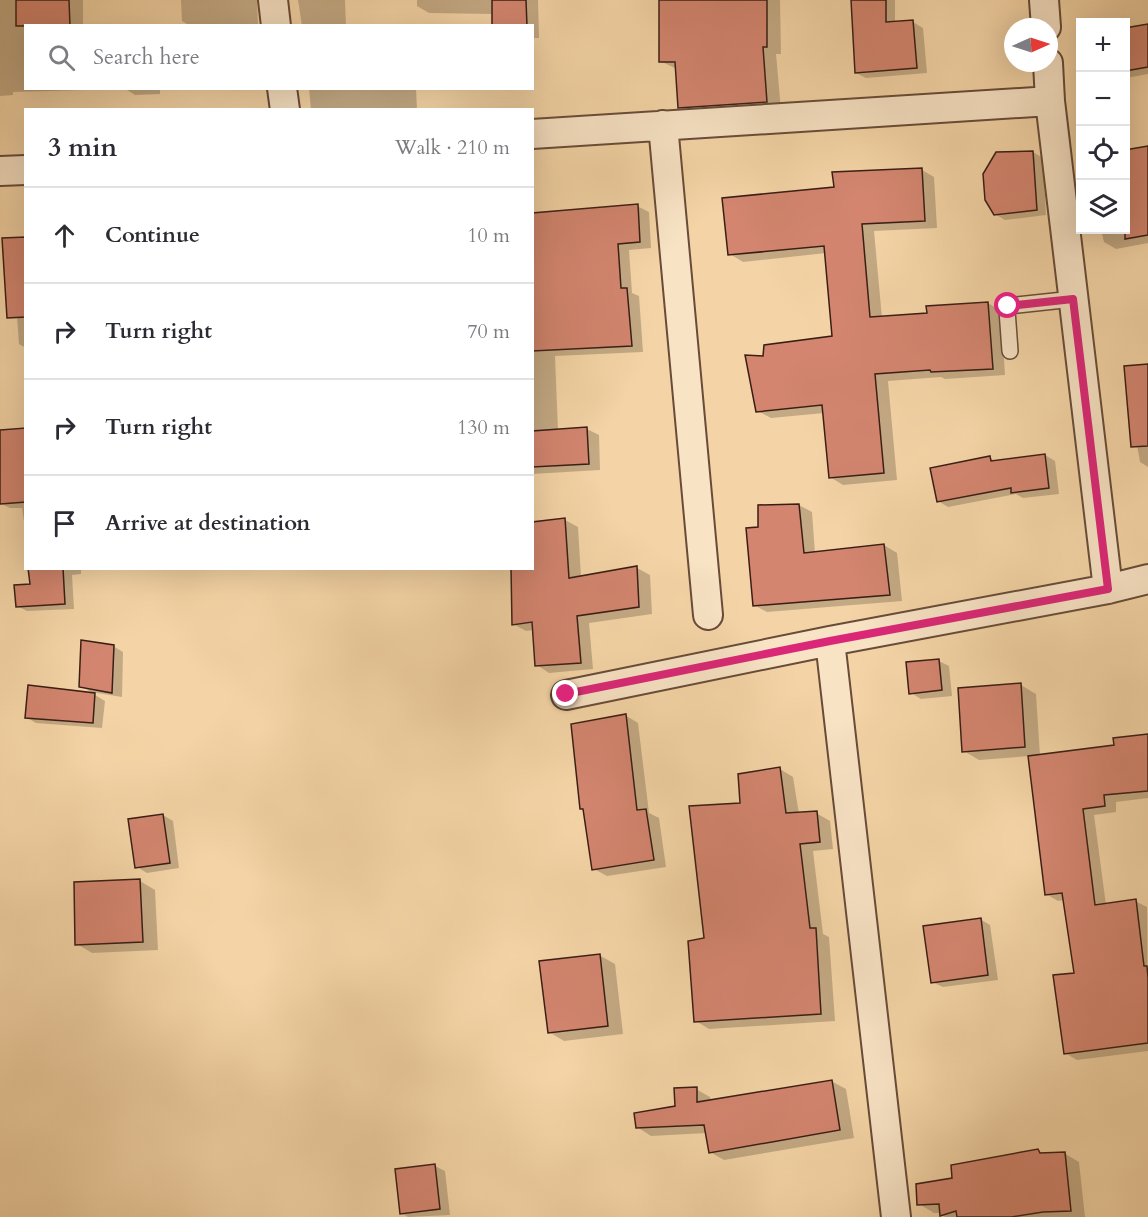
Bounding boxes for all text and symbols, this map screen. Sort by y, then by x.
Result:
north arrow [1004,18,1058,72]
map controls [1076,18,1130,234]
button: + [1076,18,1130,72]
search box [24,24,534,90]
icon: search [45,41,78,74]
text: Search here [93,42,200,72]
button: − [1076,72,1130,126]
button: locate [1076,126,1130,180]
text: 3 min [48,130,117,165]
text: Walk · 210 m [395,134,510,161]
button: layers [1076,180,1130,234]
icon: ahead [48,219,81,252]
text: Continue [105,220,200,250]
text: 10 m [467,222,510,249]
route start [994,292,1020,318]
icon: right [48,315,81,348]
text: Turn right [105,316,212,346]
text: 70 m [467,318,510,345]
icon: right [48,411,81,444]
text: Turn right [105,412,212,442]
text: 130 m [457,414,510,441]
icon: arrive [48,507,81,540]
text: Arrive at destination [105,508,310,538]
route end [552,680,578,706]

